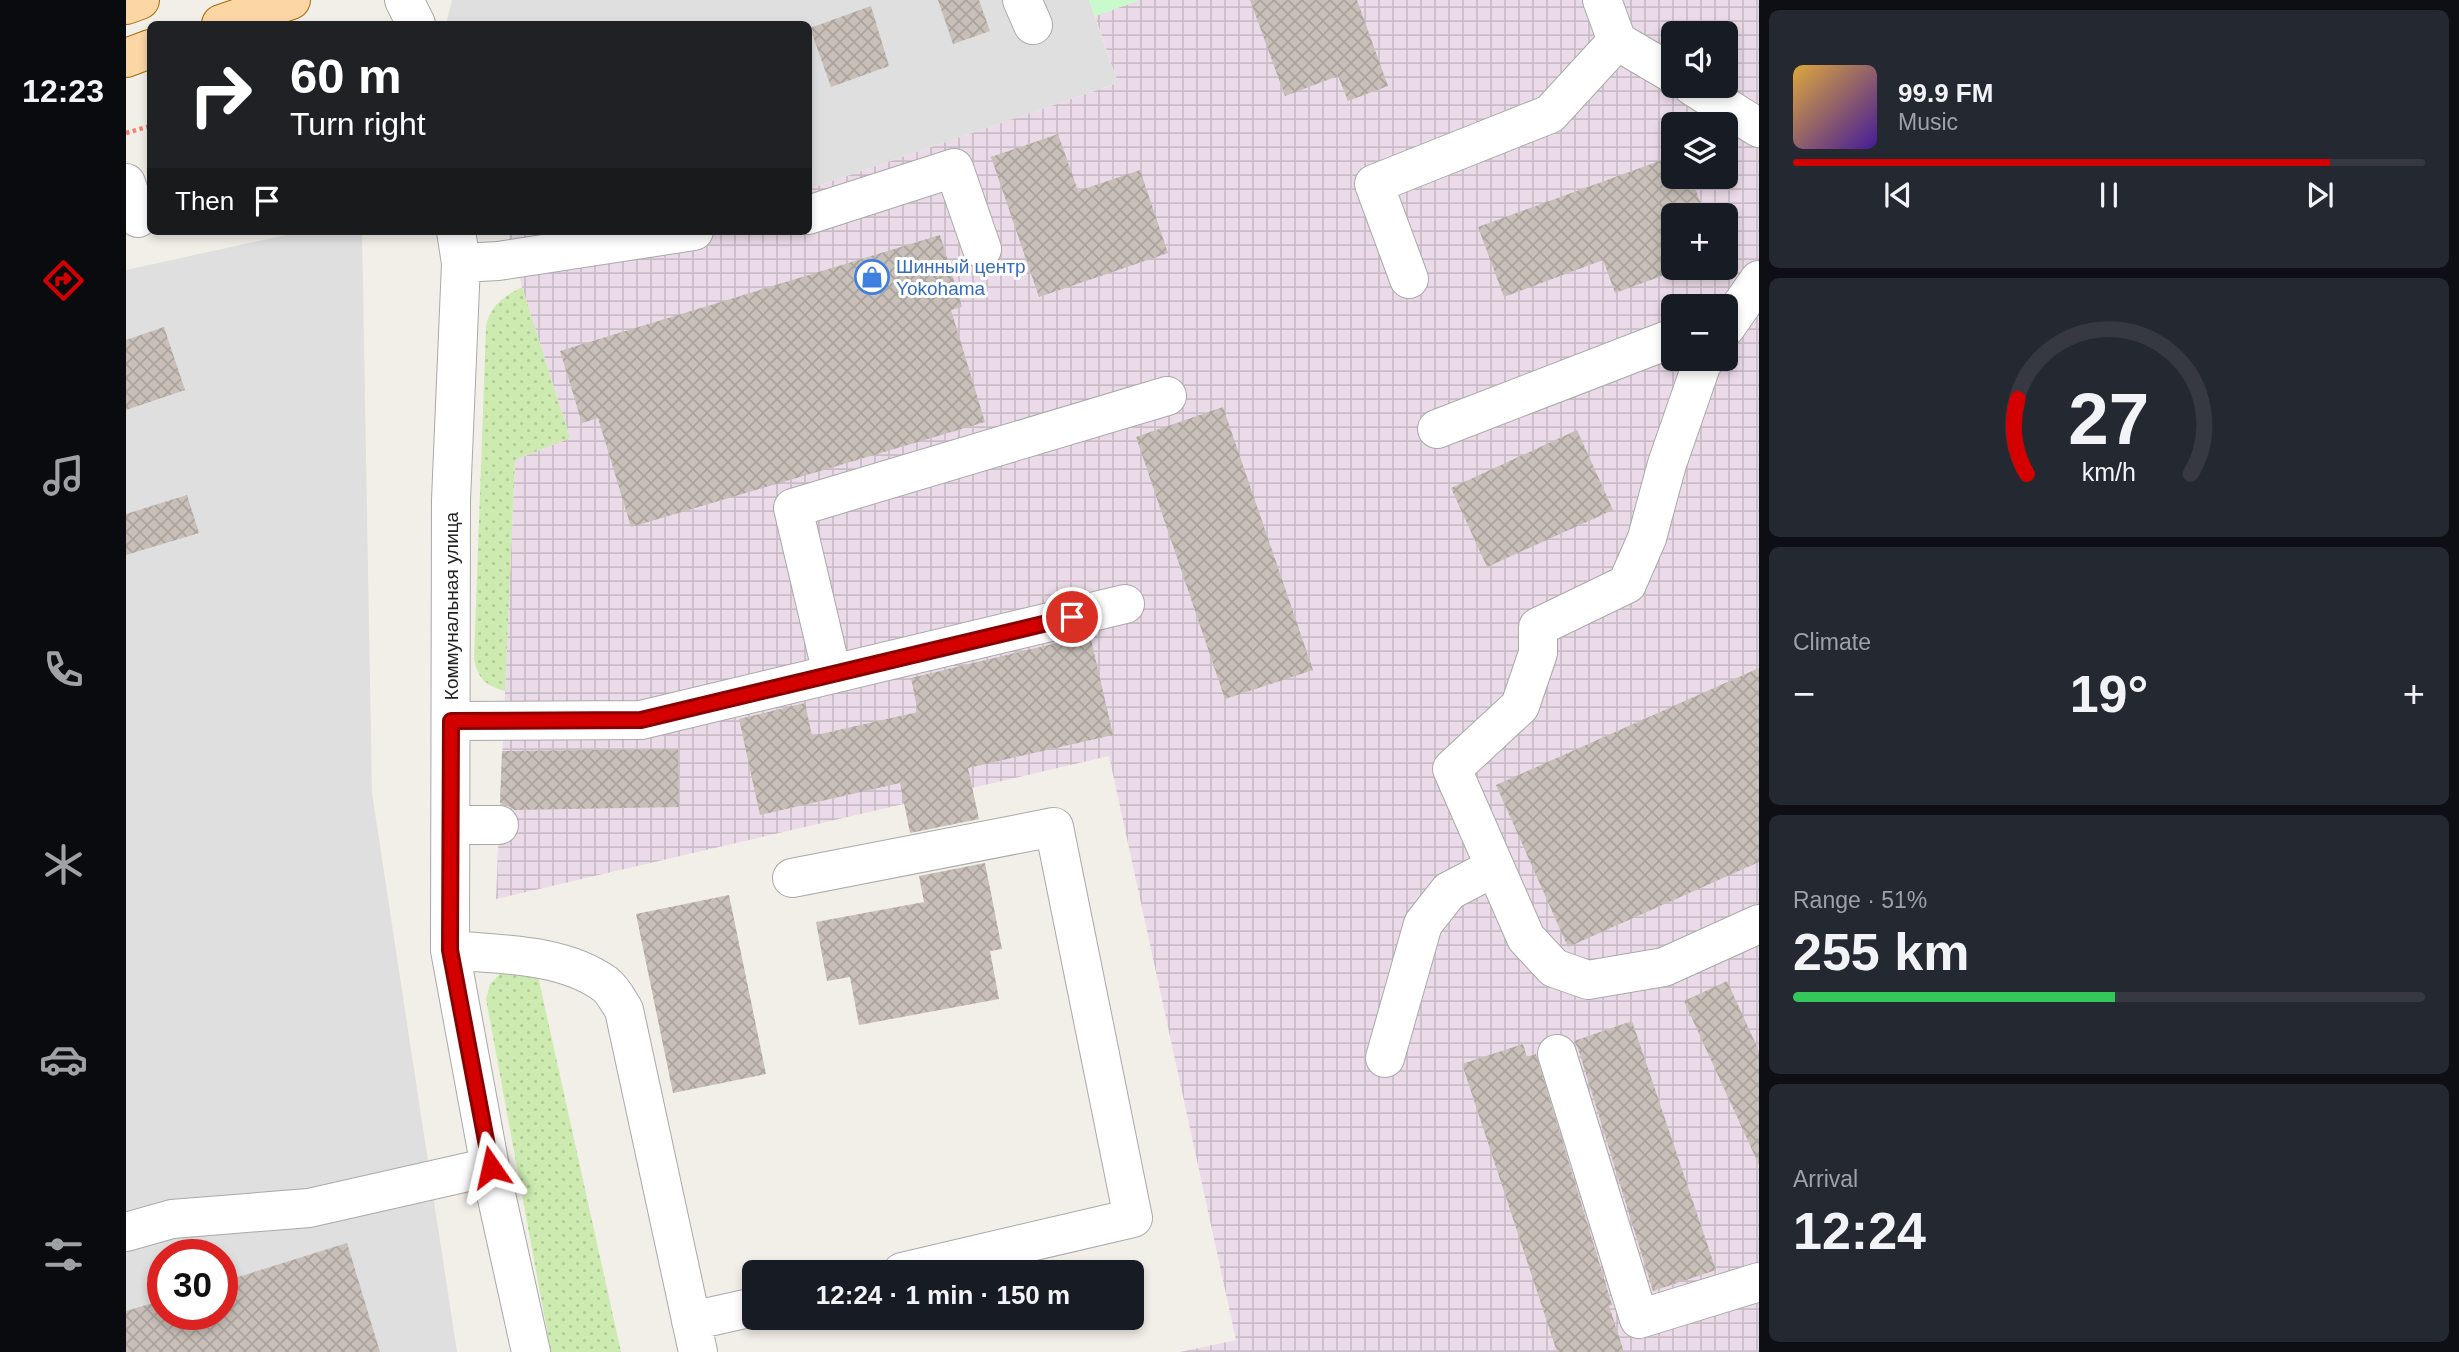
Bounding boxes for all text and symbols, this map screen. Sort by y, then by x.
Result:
map controls [1661,21,1738,371]
button: sound [1661,21,1738,98]
icon: right [175,49,266,140]
text: 60 m [290,49,402,103]
text: 12:23 [22,73,104,109]
text: 99.9 FM [1898,78,1993,108]
text: Turn right [290,106,426,142]
text: Music [1898,109,1958,135]
button: layers [1661,112,1738,189]
icon: previous [1879,176,1917,214]
icon: pause [2090,176,2128,214]
icon: next [2301,176,2339,214]
icon: arrive [248,182,286,220]
text: Then [175,186,234,216]
button: + [1661,203,1738,280]
icon: directions [39,256,88,305]
place label: Шинный центр Yokohama [896,256,1026,299]
shop icon: Шинный центр Yokohama [853,258,891,296]
button: − [1661,294,1738,371]
text: 27 [2069,378,2149,459]
icon: music [39,451,88,500]
text: km/h [2082,457,2136,485]
street label: Коммунальная улица [441,511,462,700]
pin [1042,587,1102,647]
icon: arrive [1053,598,1091,636]
text: Climate [1793,629,1871,655]
icon: phone [39,645,88,694]
text: 19° [2070,665,2148,723]
text: − [1793,673,1815,715]
text: + [2403,673,2425,715]
icon: climate [39,840,88,889]
text: Range · 51% [1793,887,1927,913]
text: 255 km [1793,923,1969,981]
icon: car [39,1035,88,1084]
position arrow [454,1130,528,1204]
text: Arrival [1793,1166,1858,1192]
text: 12:24 [1793,1202,1926,1260]
icon: filters [39,1230,88,1279]
speed limit sign: 30 [147,1239,238,1330]
text: 12:24 · 1 min · 150 m [816,1280,1070,1310]

